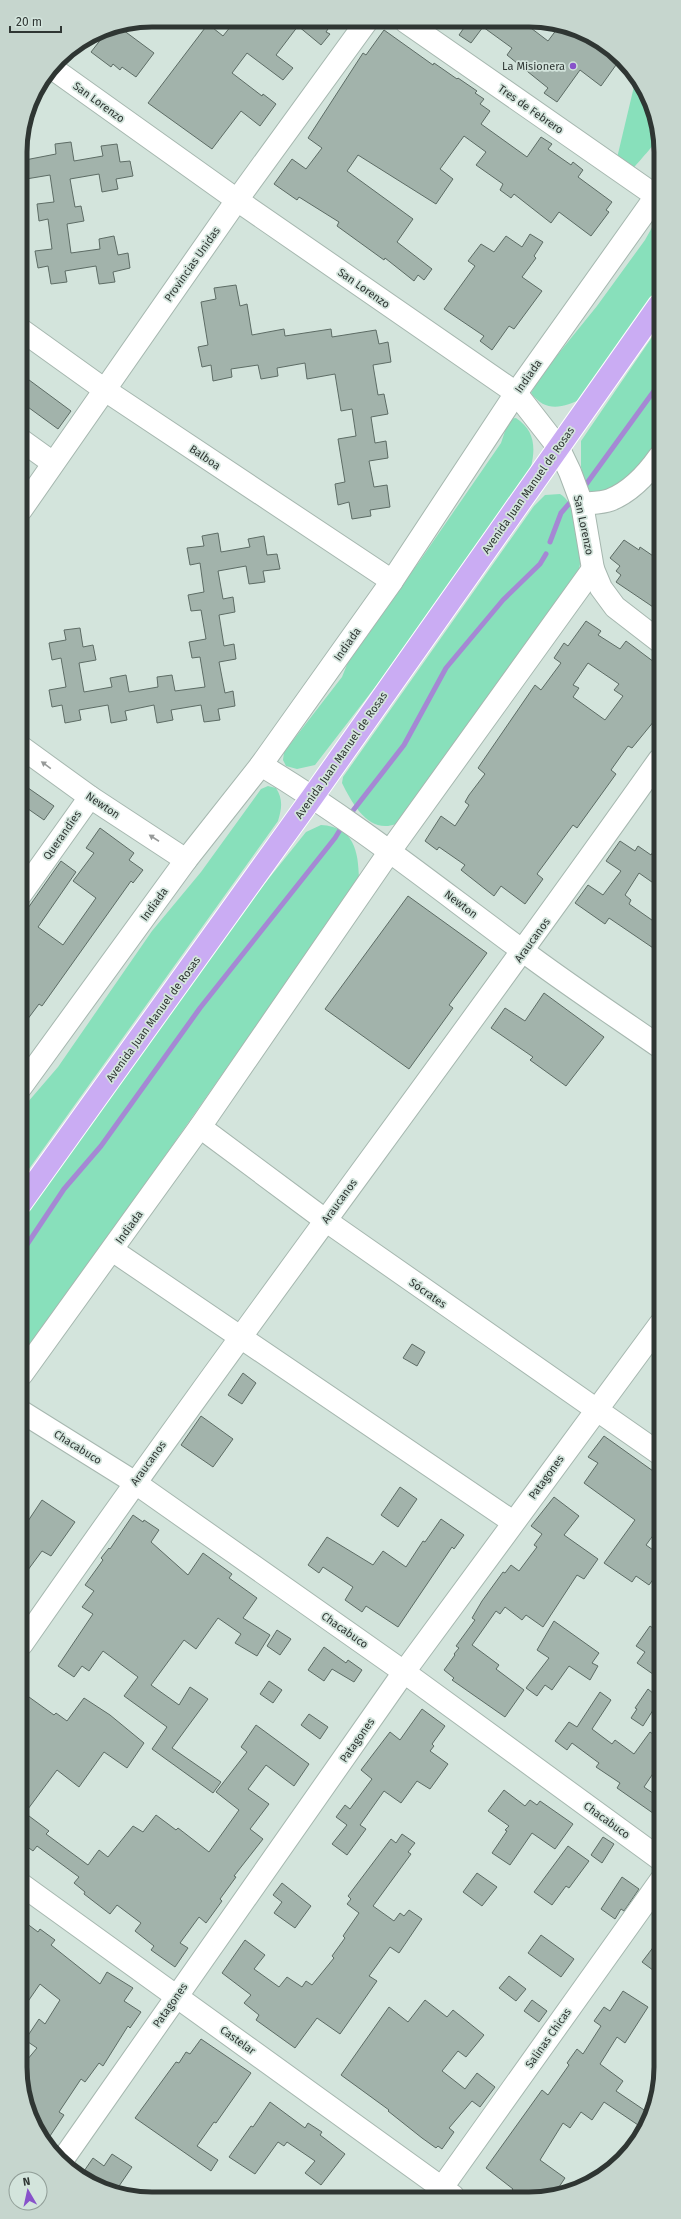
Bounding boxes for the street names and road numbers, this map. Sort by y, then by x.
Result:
street label: San Lorenzo [70,79,127,125]
street label: Tres de Febrero [496,82,566,137]
street label: Provincias Unidas [162,224,223,304]
street label: San Lorenzo [335,266,392,311]
street label: Indiada [512,357,545,396]
street label: Avenida Juan Manuel de Rosas [480,424,577,556]
street label: Balboa [187,442,223,472]
street label: San Lorenzo [571,494,596,556]
street label: Indiada [331,625,364,664]
street label: Avenida Juan Manuel de Rosas [293,689,390,821]
street label: Newton [83,789,122,821]
street label: Querandíes [41,808,84,862]
street label: Indiada [138,885,171,923]
street label: Newton [442,888,480,921]
street label: Araucanos [512,916,553,965]
street label: Avenida Juan Manuel de Rosas [104,954,203,1085]
street label: Araucanos [319,1177,360,1226]
street label: Indiada [113,1208,146,1246]
street label: Sócrates [407,1276,449,1311]
street label: Chacabuco [51,1428,104,1467]
street label: Araucanos [128,1439,169,1488]
street label: Patagones [526,1453,567,1502]
street label: Chacabuco [319,1610,371,1651]
street label: Patagones [337,1716,377,1765]
street label: Chacabuco [581,1799,632,1842]
street label: Patagones [150,1981,190,2030]
street label: Salinas Chicas [523,2006,574,2071]
street label: Castelar [218,2023,258,2058]

